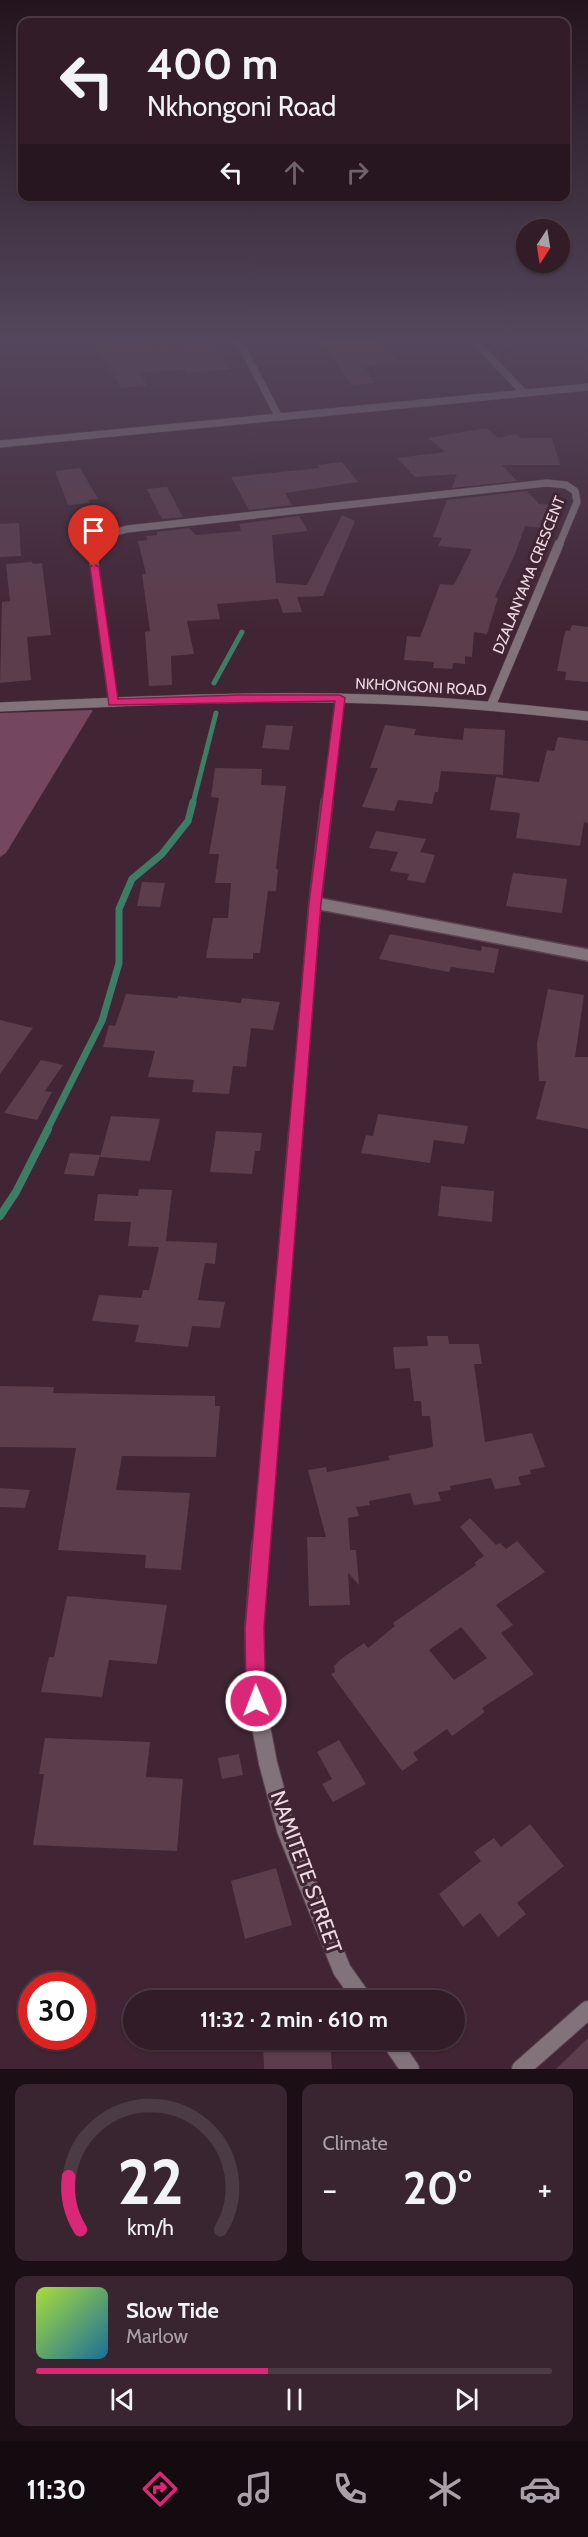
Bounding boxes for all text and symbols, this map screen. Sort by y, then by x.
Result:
text: 400 m [147,38,278,90]
icon: left [48,42,126,120]
text: Nkhongoni Road [147,90,336,123]
icon: left [215,156,248,189]
icon: ahead [278,156,311,189]
icon: right [341,156,374,189]
north arrow [516,219,570,273]
map controls [516,219,570,273]
street label: DZALANYAMA CRESCENT [489,494,569,656]
pin [68,505,119,567]
icon: arrive [77,514,110,547]
street label: NKHONGONI ROAD [355,675,487,699]
position arrow [224,1669,288,1733]
street label: NAMITETE STREET [265,1787,347,1956]
speed limit sign: 30 [18,1972,96,2050]
text: 11:32 · 2 min · 610 m [200,2006,388,2033]
text: Climate [323,2131,388,2155]
text: 22 [118,2144,184,2220]
text: 20° [403,2161,472,2215]
text: − [323,2169,337,2209]
text: + [537,2169,552,2209]
text: km/h [127,2214,174,2240]
text: Slow Tide [126,2297,219,2324]
text: Marlow [126,2324,188,2348]
icon: previous [106,2383,139,2416]
icon: pause [278,2383,311,2416]
icon: next [450,2383,483,2416]
icon: directions [139,2468,181,2510]
icon: music [234,2468,276,2510]
icon: phone [329,2468,371,2510]
icon: climate [424,2468,466,2510]
icon: car [519,2468,561,2510]
text: 11:30 [27,2473,86,2506]

